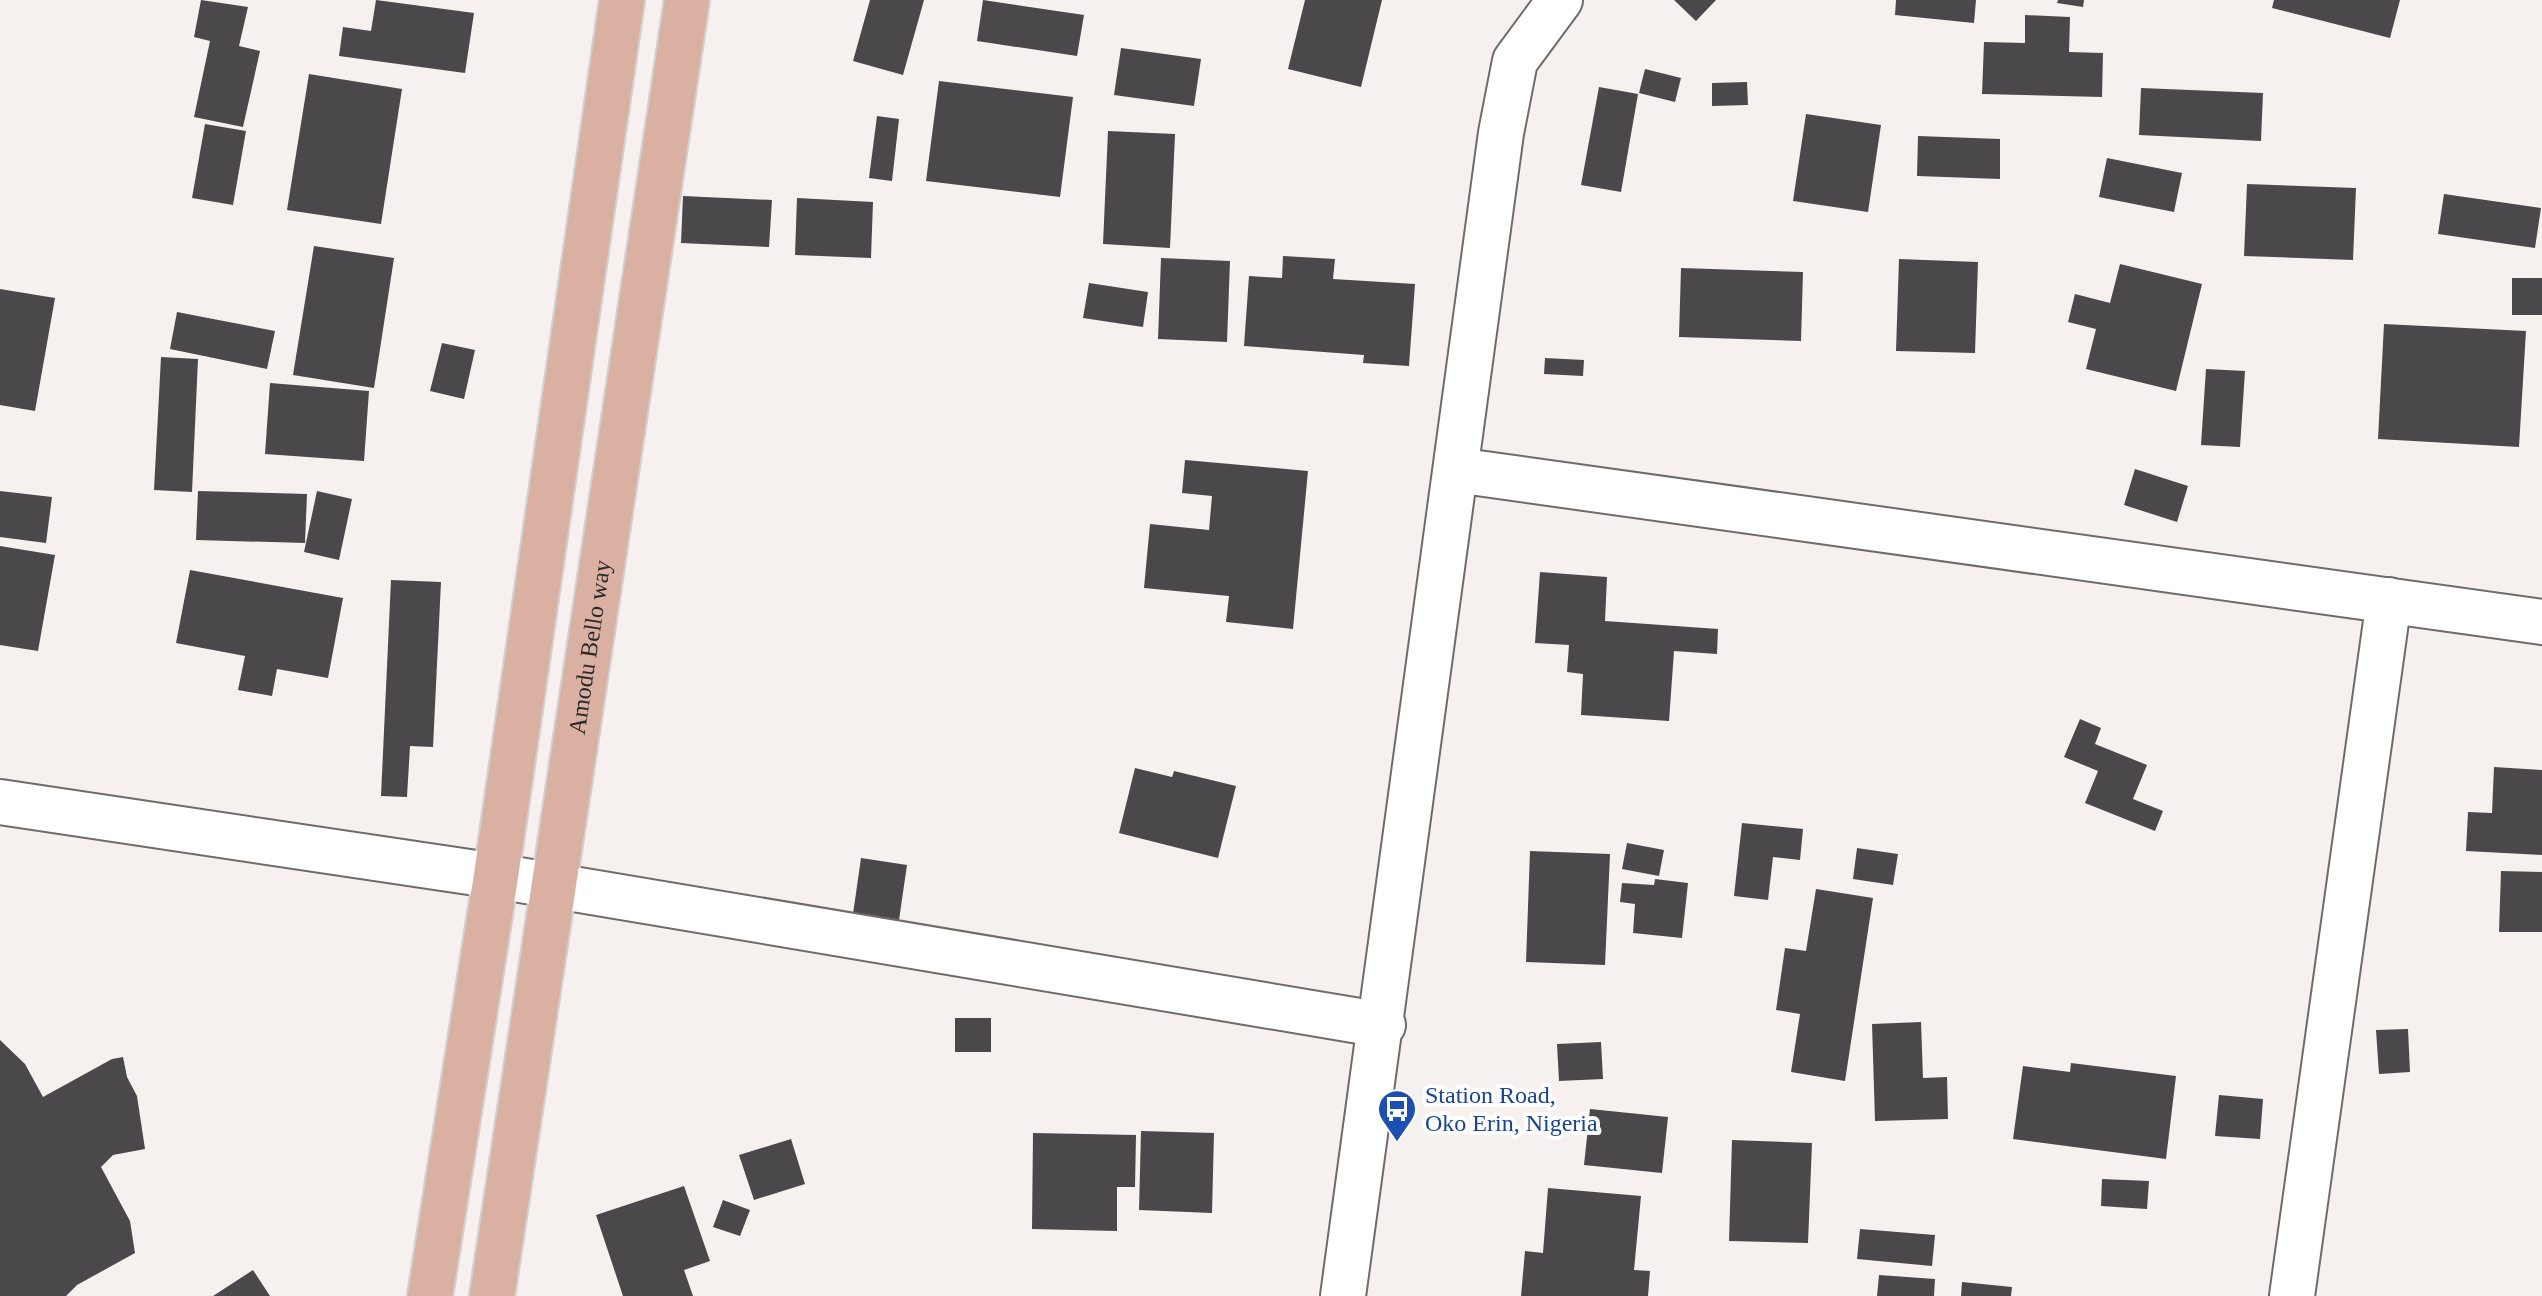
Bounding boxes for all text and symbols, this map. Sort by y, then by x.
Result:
street label: Amodu Bello way [564,558,616,736]
place label: Station Road, Oko Erin, Nigeria [1425,1082,1598,1136]
bus stop icon: Station Road, Oko Erin, Nigeria [1376,1088,1418,1143]

